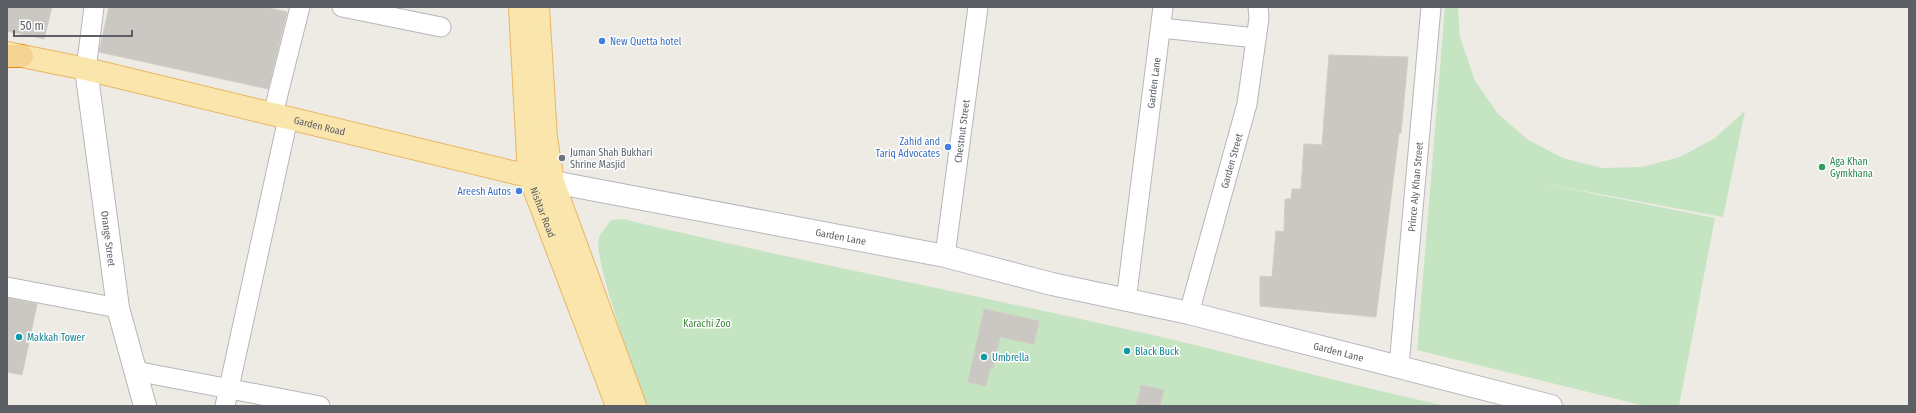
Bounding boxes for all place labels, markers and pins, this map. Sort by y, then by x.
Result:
marker: New Quetta hotel [597,36,607,46]
place label: New Quetta hotel [610,36,682,48]
place label: Zahid and Tariq Advocates [876,136,940,160]
marker: Zahid and Tariq Advocates [943,142,953,152]
place label: Juman Shah Bukhari Shrine Masjid [570,147,652,171]
marker: Juman Shah Bukhari Shrine Masjid [557,153,567,163]
place label: Aga Khan Gymkhana [1830,156,1873,180]
marker: Aga Khan Gymkhana [1817,162,1827,172]
place label: Areesh Autos [458,186,511,198]
marker: Areesh Autos [514,186,524,196]
marker: Makkah Tower [14,332,24,342]
place label: Makkah Tower [27,332,86,344]
marker: Black Buck [1122,346,1132,356]
place label: Black Buck [1135,346,1179,358]
marker: Umbrella [979,352,989,362]
place label: Umbrella [992,352,1029,364]

